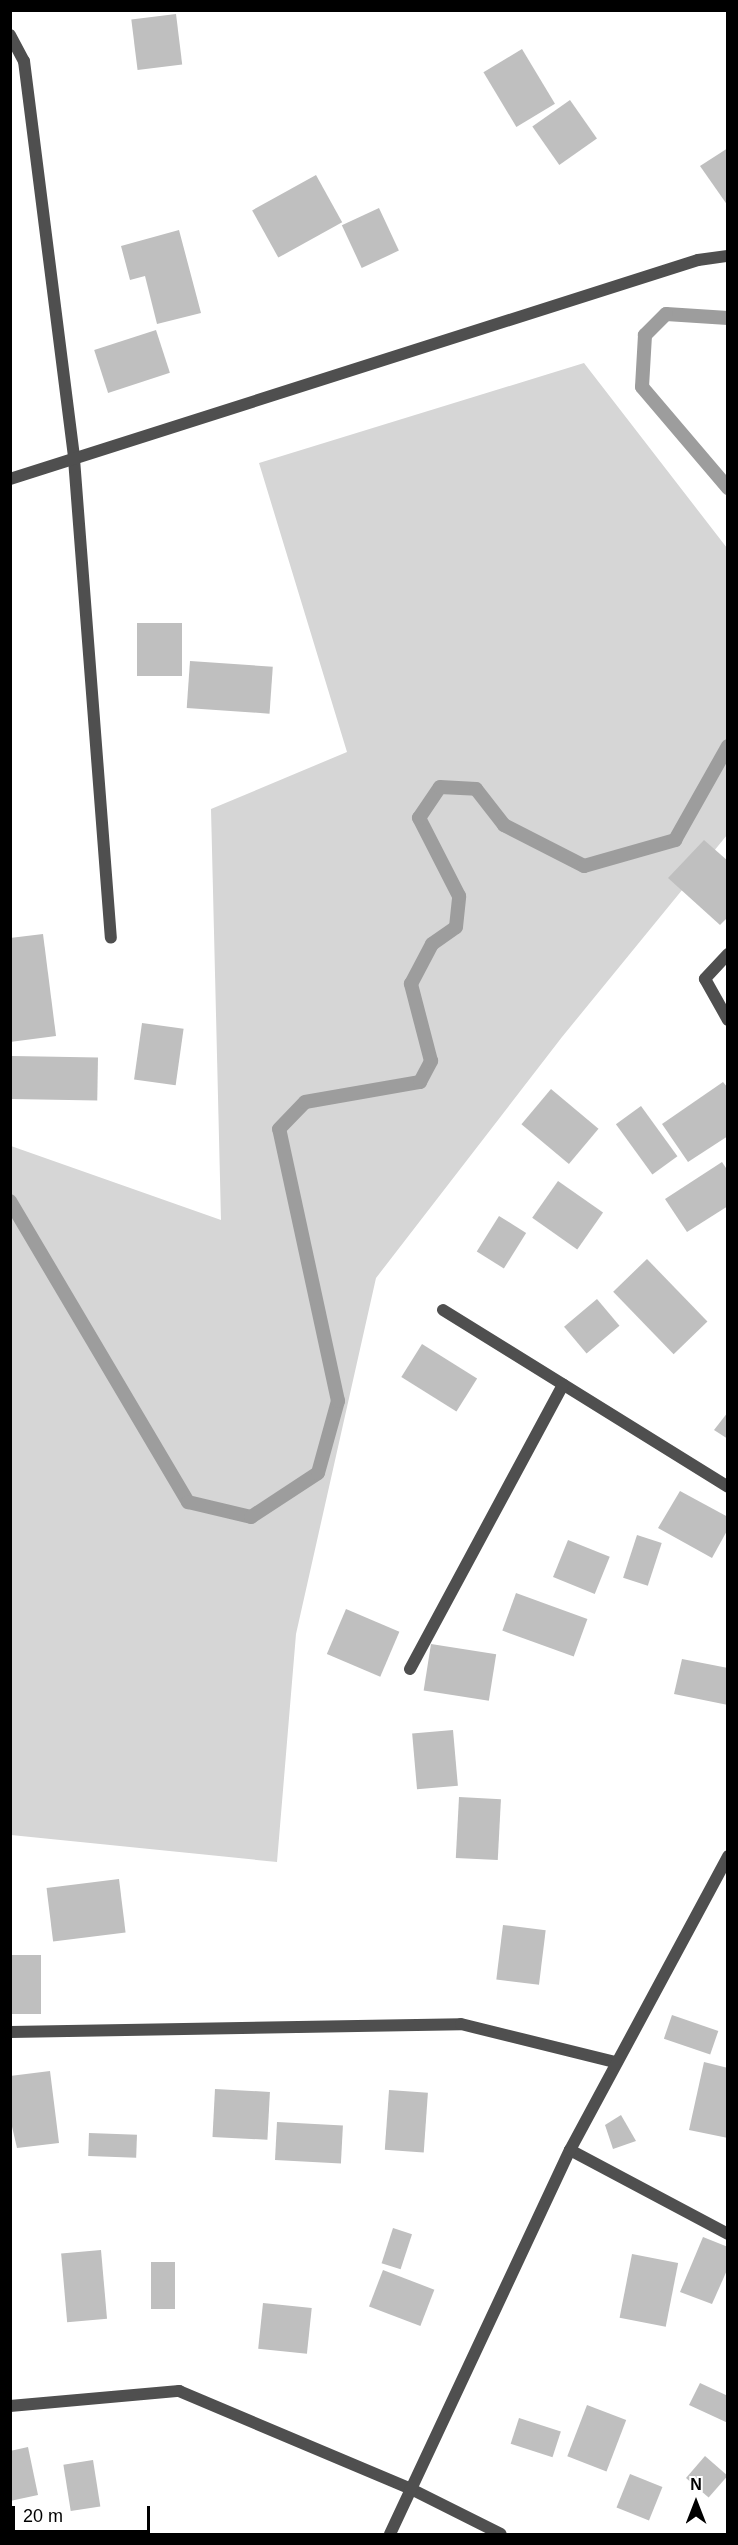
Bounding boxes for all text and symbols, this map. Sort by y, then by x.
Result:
north arrow [666,2473,726,2533]
text: N [690,2476,702,2493]
scale bar [15,2494,153,2532]
text: 20 m [23,2506,63,2526]

